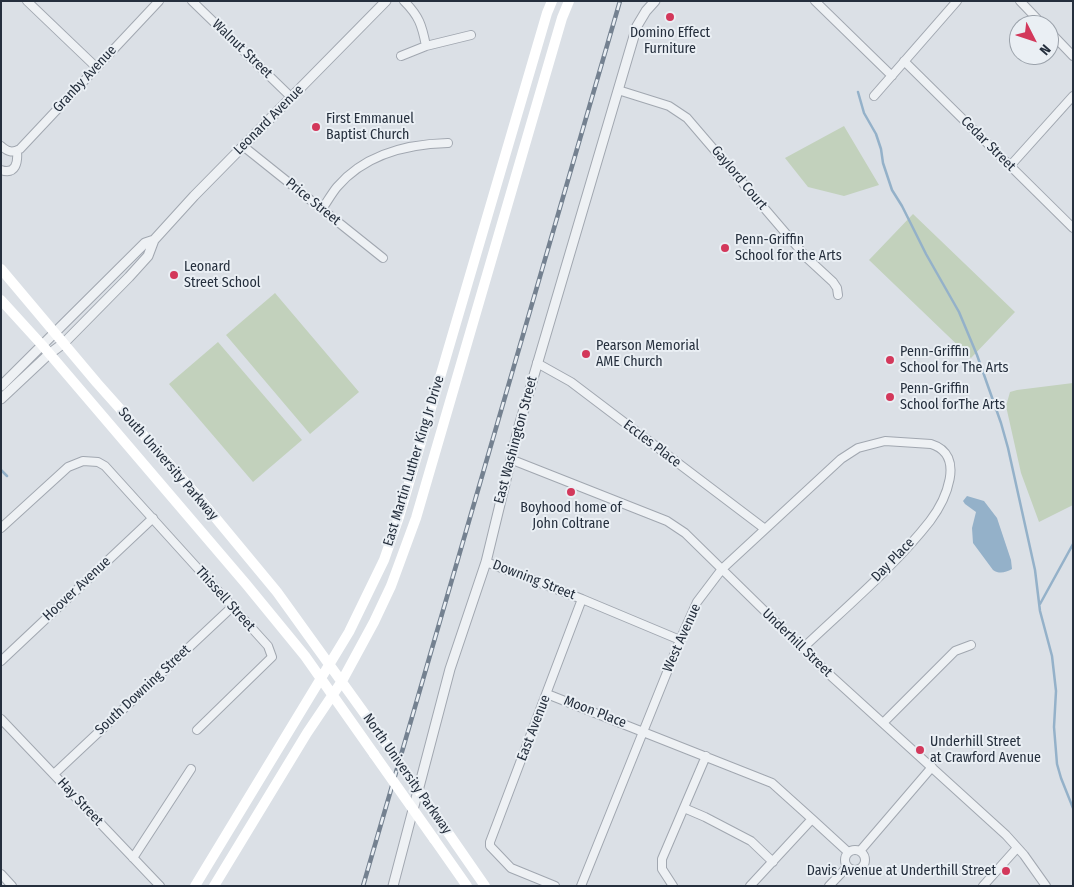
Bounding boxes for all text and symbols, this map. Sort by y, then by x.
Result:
marker: Domino Effect Furniture [664,11,676,23]
north arrow [1009,15,1059,65]
street label: Walnut Street [208,16,276,82]
place label: Domino Effect Furniture [630,25,710,58]
text: N [1036,41,1054,58]
street label: Granby Avenue [50,42,120,116]
street label: Leonard Avenue [231,82,307,158]
place label: First Emmanuel Baptist Church [326,111,414,144]
street label: Cedar Street [957,113,1019,175]
marker: First Emmanuel Baptist Church [310,121,322,133]
street label: Gaylord Court [707,143,771,213]
street label: Price Street [282,175,344,229]
place label: Penn-Griffin School for the Arts [735,232,842,264]
marker: Penn-Griffin School for the Arts [719,242,731,254]
place label: Leonard Street School [184,259,260,292]
marker: Leonard Street School [168,269,180,281]
place label: Pearson Memorial AME Church [596,338,699,371]
place label: Penn-Griffin School for The Arts [900,344,1009,377]
marker: Pearson Memorial AME Church [580,348,592,360]
marker: Penn-Griffin School for The Arts [884,354,896,366]
street label: East Martin Luther King Jr Drive [380,374,448,548]
street label: East Washington Street [491,374,541,506]
place label: Penn-Griffin School forThe Arts [900,381,1005,414]
marker: Penn-Griffin School forThe Arts [884,391,896,403]
street label: South University Parkway [114,404,222,524]
street label: Eccles Place [620,417,684,471]
marker: Boyhood home of John Coltrane [565,486,577,498]
place label: Boyhood home of John Coltrane [520,500,622,532]
street label: Day Place [868,535,918,585]
street label: Hoover Avenue [40,553,114,625]
street label: Downing Street [490,557,578,603]
street label: Thissell Street [192,563,258,635]
street label: West Avenue [659,601,705,675]
street label: Underhill Street [758,605,836,681]
street label: South Downing Street [92,642,194,738]
street label: Moon Place [561,692,629,732]
street label: East Avenue [514,693,554,763]
street label: North University Parkway [359,711,455,837]
place label: Underhill Street at Crawford Avenue [930,734,1041,766]
marker: Underhill Street at Crawford Avenue [914,744,926,756]
street label: Hay Street [54,775,106,829]
place label: Davis Avenue at Underthill Street [807,863,996,879]
marker: Davis Avenue at Underthill Street [1000,865,1012,877]

